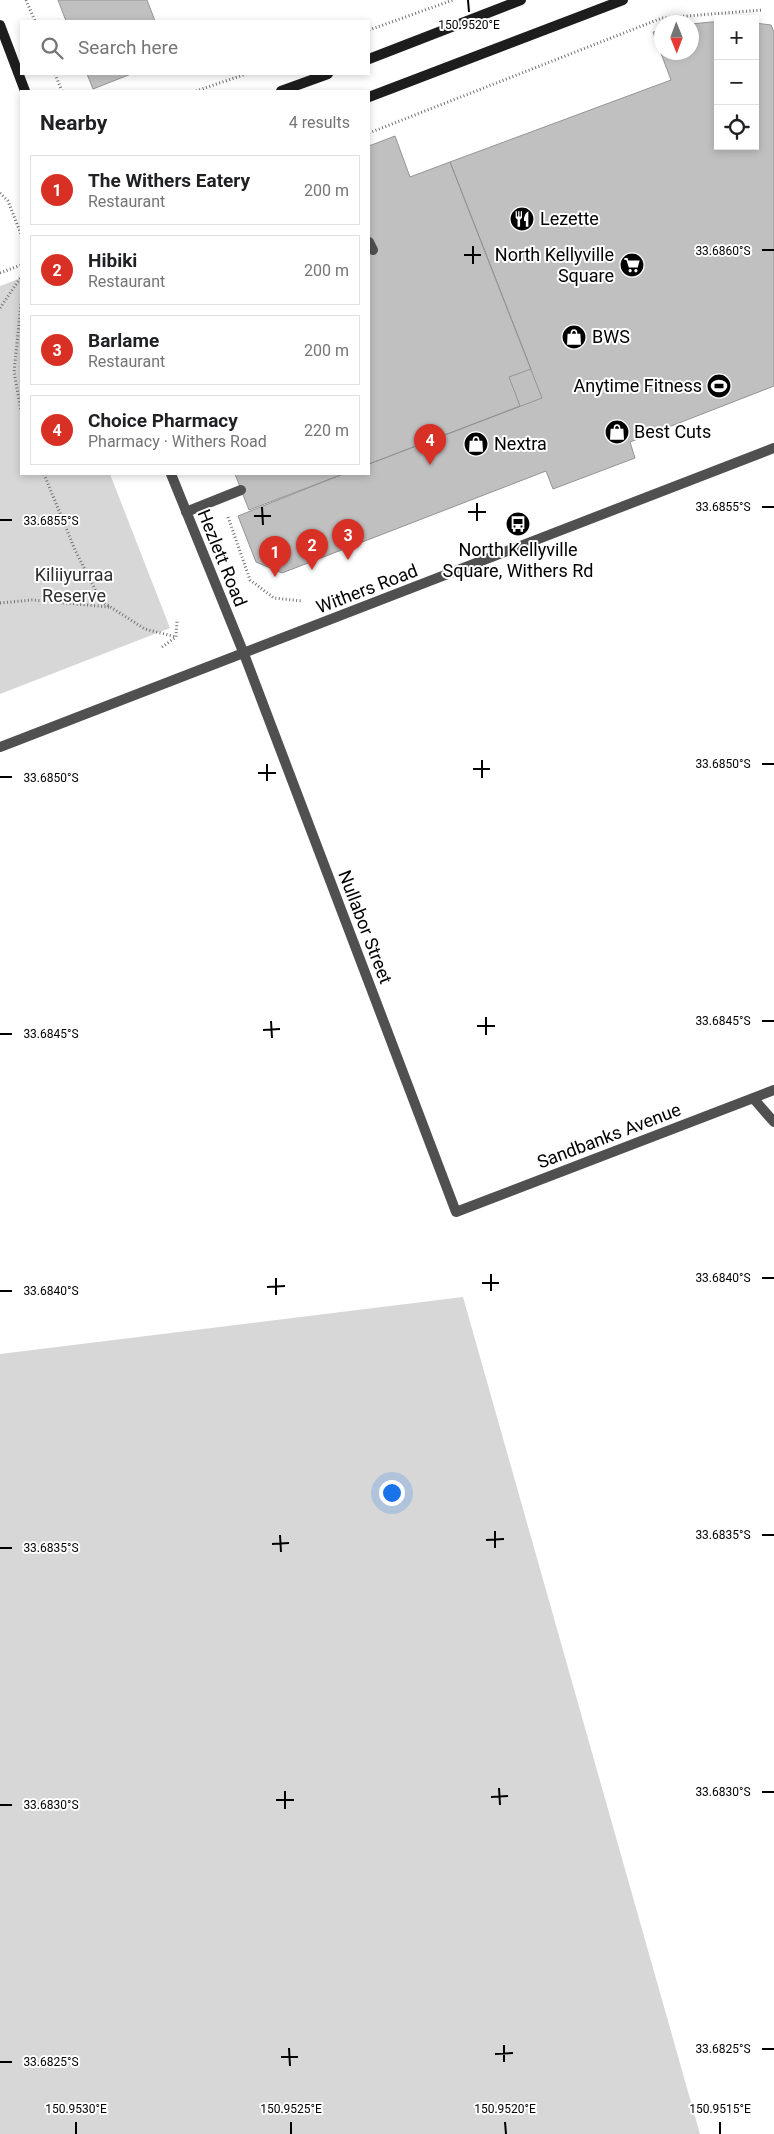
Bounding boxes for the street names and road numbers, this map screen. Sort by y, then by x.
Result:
street label: Hezlett Road [193,506,251,609]
street label: Withers Road [313,560,420,617]
street label: Nullabor Street [334,867,397,987]
street label: Sandbanks Avenue [534,1098,684,1173]

